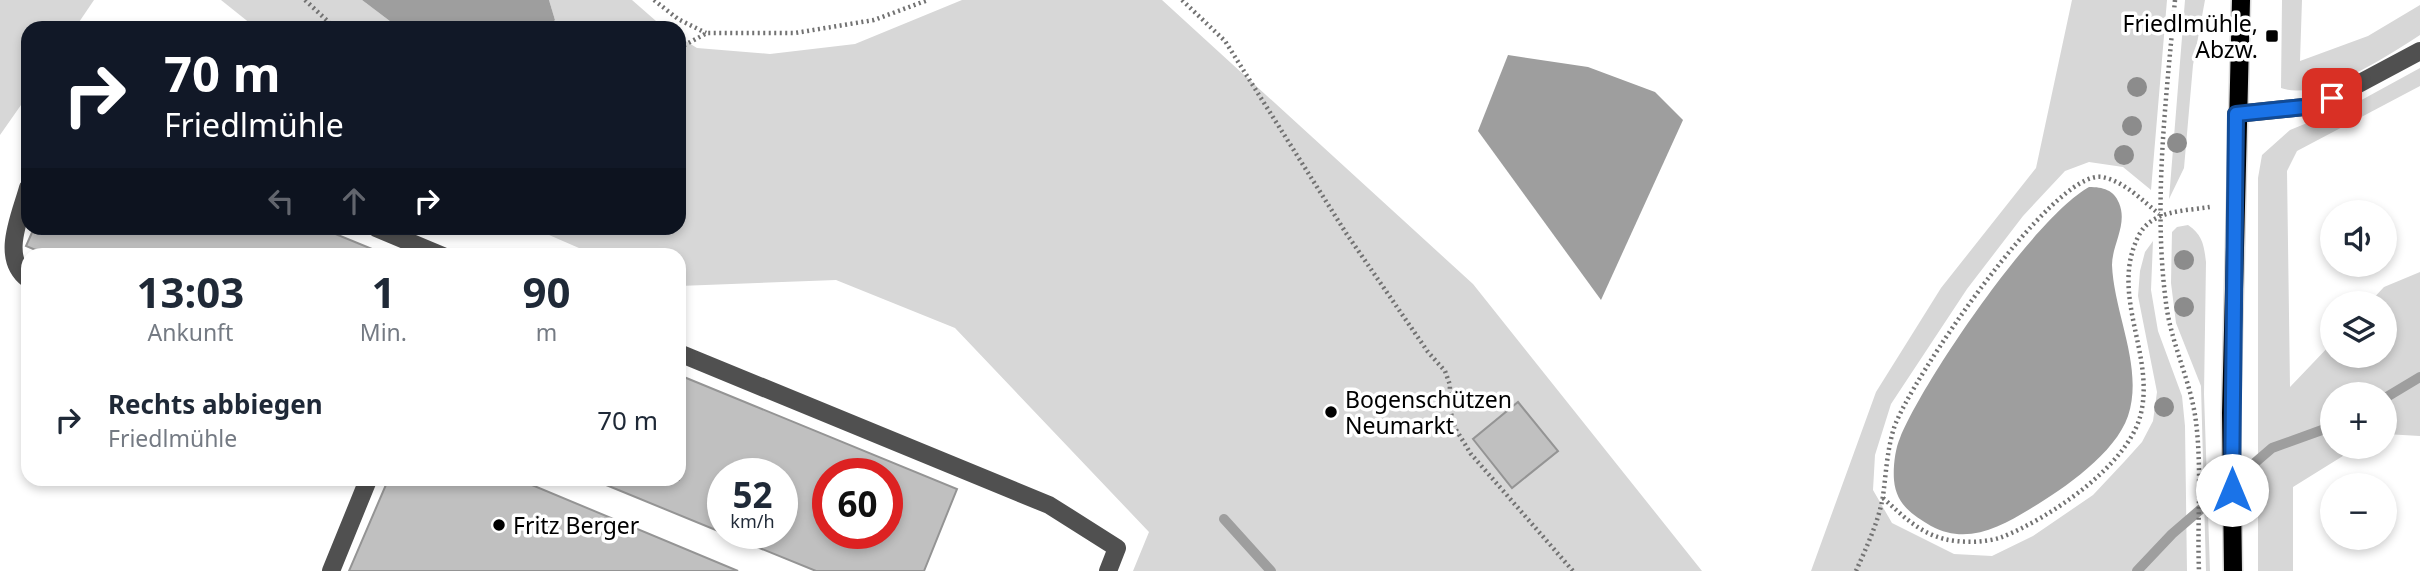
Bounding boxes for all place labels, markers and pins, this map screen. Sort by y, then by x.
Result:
place label: Friedlmühle, Abzw. [2123,7,2258,65]
marker: Friedlmühle, Abzw. [2264,28,2280,44]
pin [2302,68,2362,128]
place label: Bogenschützen Neumarkt [1345,383,1512,441]
marker: Bogenschützen Neumarkt [1323,404,1339,420]
place label: Fritz Berger [513,509,640,541]
marker: Fritz Berger [491,517,507,533]

